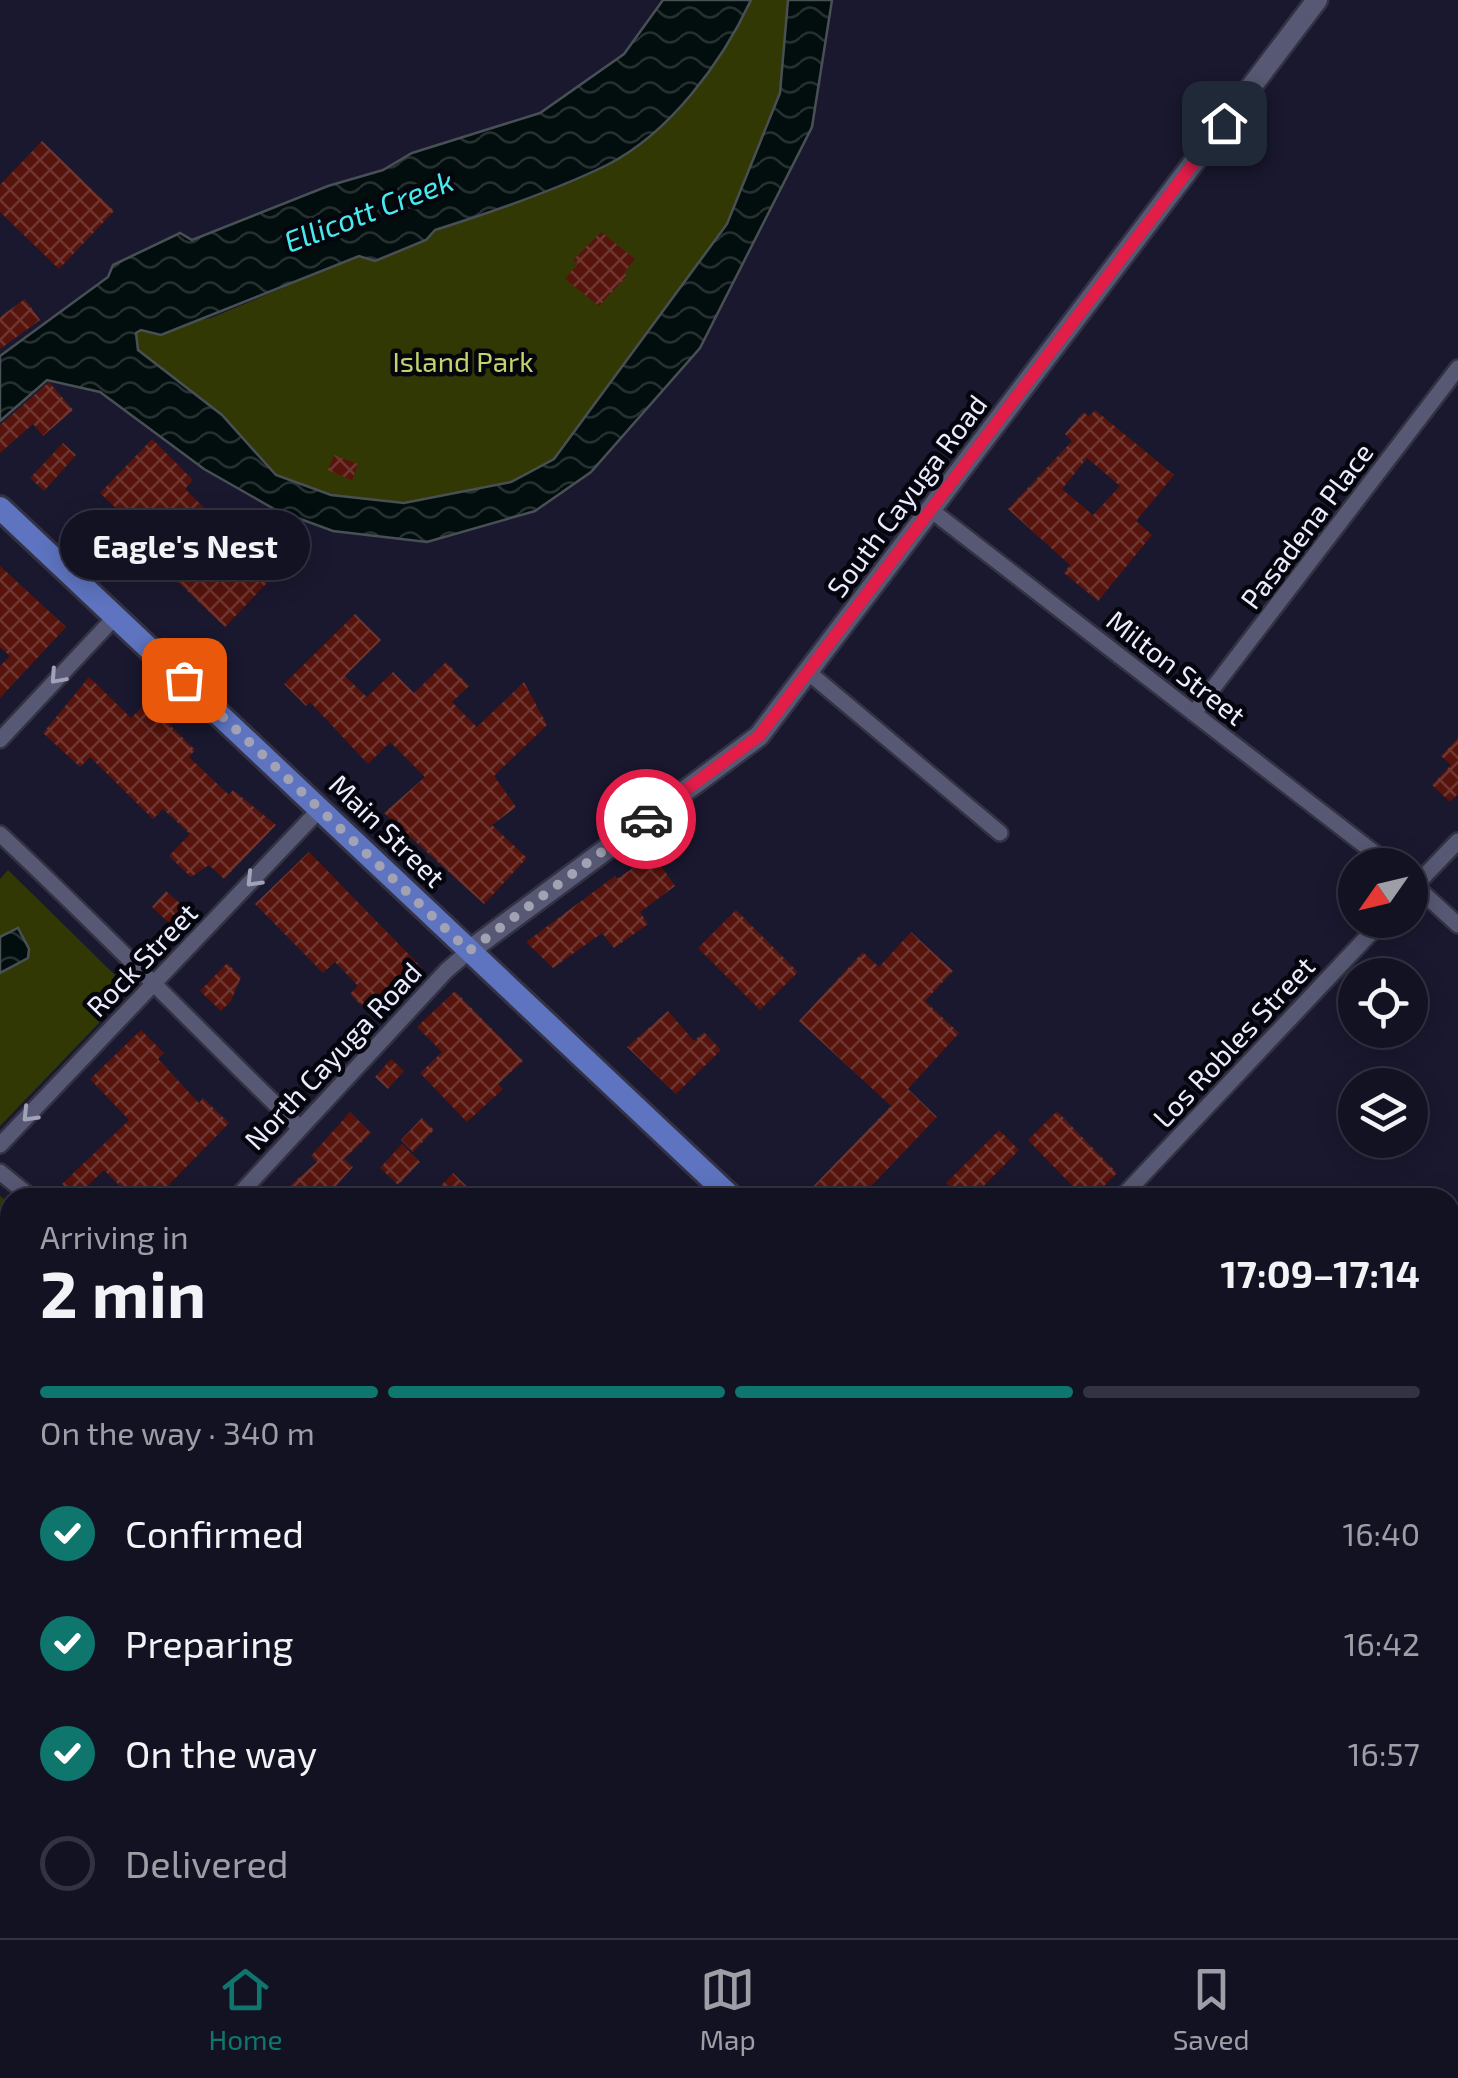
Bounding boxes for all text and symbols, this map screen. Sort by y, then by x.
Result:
pin [1182,81,1267,166]
icon: home [1197,96,1252,151]
water label: Ellicott Creek [278,161,458,259]
park label: Island Park [392,344,534,378]
street label: South Cayuga Road [819,388,993,603]
street label: Pasadena Place [1233,436,1380,615]
callout: Eagle's Nest [59,510,309,580]
text: Eagle's Nest [92,526,278,564]
street label: Milton Street [1101,603,1253,732]
pin [142,638,227,723]
icon: bag [157,653,212,708]
one-way arrow [51,665,69,684]
street label: Main Street [323,767,452,894]
courier [596,769,696,869]
icon: car [619,792,674,847]
north arrow [1338,848,1428,938]
map controls [1338,848,1428,1158]
one-way arrow [247,868,265,886]
street label: Rock Street [79,895,204,1023]
street label: Los Robles Street [1145,949,1321,1134]
street label: North Cayuga Road [237,955,428,1156]
button: locate [1338,958,1428,1048]
button: layers [1338,1068,1428,1158]
one-way arrow [23,1103,41,1122]
text: Arriving in [40,1217,189,1255]
text: 17:09–17:14 [1220,1250,1420,1296]
text: 2 min [40,1253,206,1331]
text: On the way · 340 m [40,1413,315,1451]
icon: check [40,1506,95,1561]
text: Confirmed [125,1510,304,1556]
text: 16:40 [1342,1514,1420,1552]
icon: check [40,1616,95,1671]
text: Preparing [125,1620,293,1666]
text: 16:42 [1344,1624,1420,1662]
icon: check [40,1726,95,1781]
text: On the way [125,1730,317,1776]
text: 16:57 [1348,1734,1420,1772]
text: Delivered [125,1840,289,1886]
tab: Home [208,1962,283,2056]
tab: Map [700,1962,756,2056]
tab: Saved [1173,1962,1250,2056]

